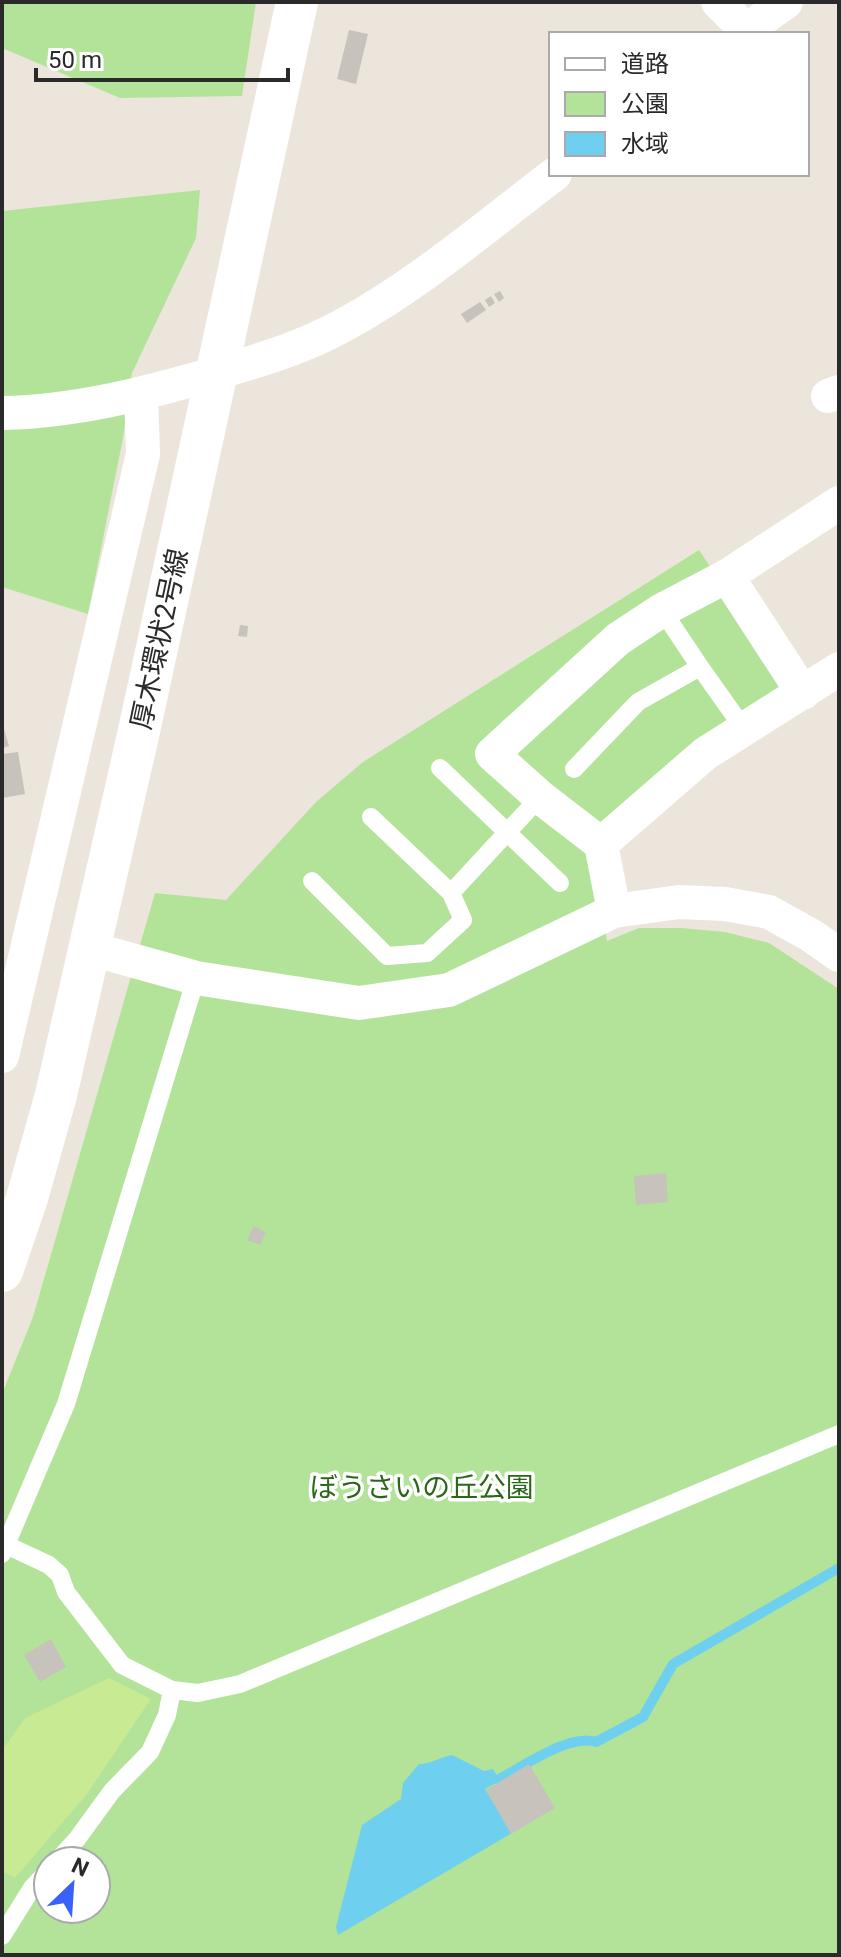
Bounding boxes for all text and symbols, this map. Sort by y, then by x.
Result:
scale bar [36,32,288,82]
legend [549,32,809,176]
text: 50 m [48,46,102,74]
text: 道路 [621,50,669,78]
text: 公園 [621,90,669,118]
text: 水域 [621,130,669,158]
street label: 厚木環状2号線 [124,546,195,732]
park label: ぼうさいの丘公園 [310,1471,534,1504]
north arrow [32,1845,112,1925]
text: N [68,1853,93,1882]

